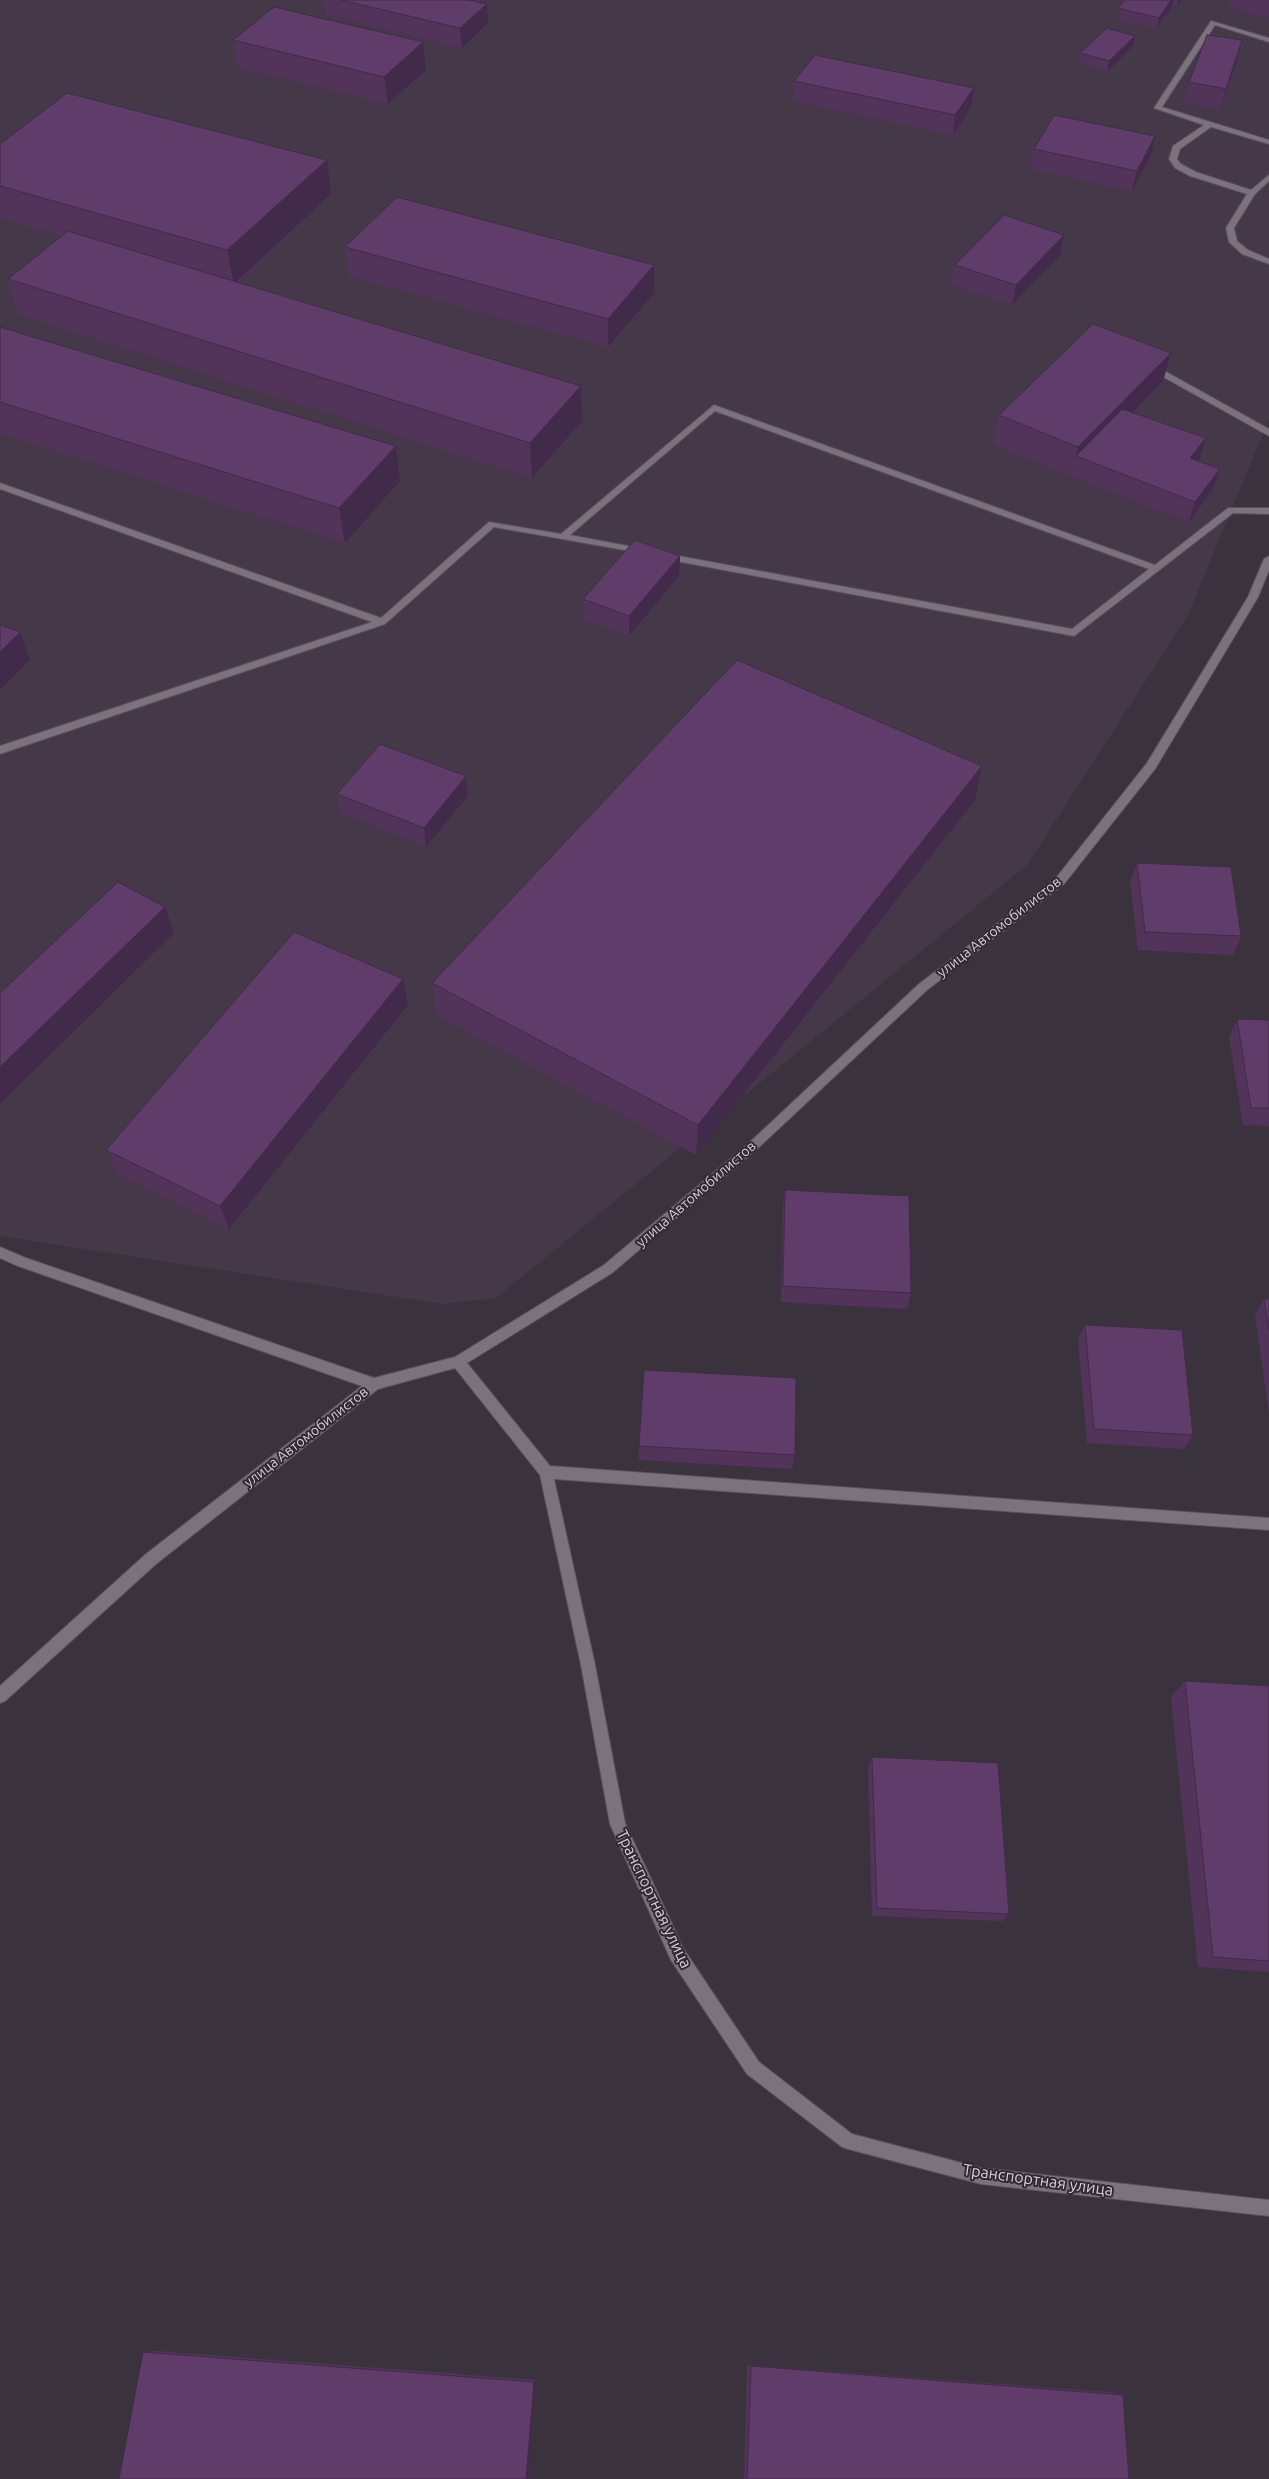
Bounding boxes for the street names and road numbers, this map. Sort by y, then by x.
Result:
street label: улица Автомобилистов [934,873,1064,981]
street label: улица Автомобилистов [633,1138,759,1250]
street label: улица Автомобилистов [241,1383,371,1491]
street label: Транспортная улица [612,1827,696,1971]
street label: Транспортная улица [962,2160,1114,2200]

